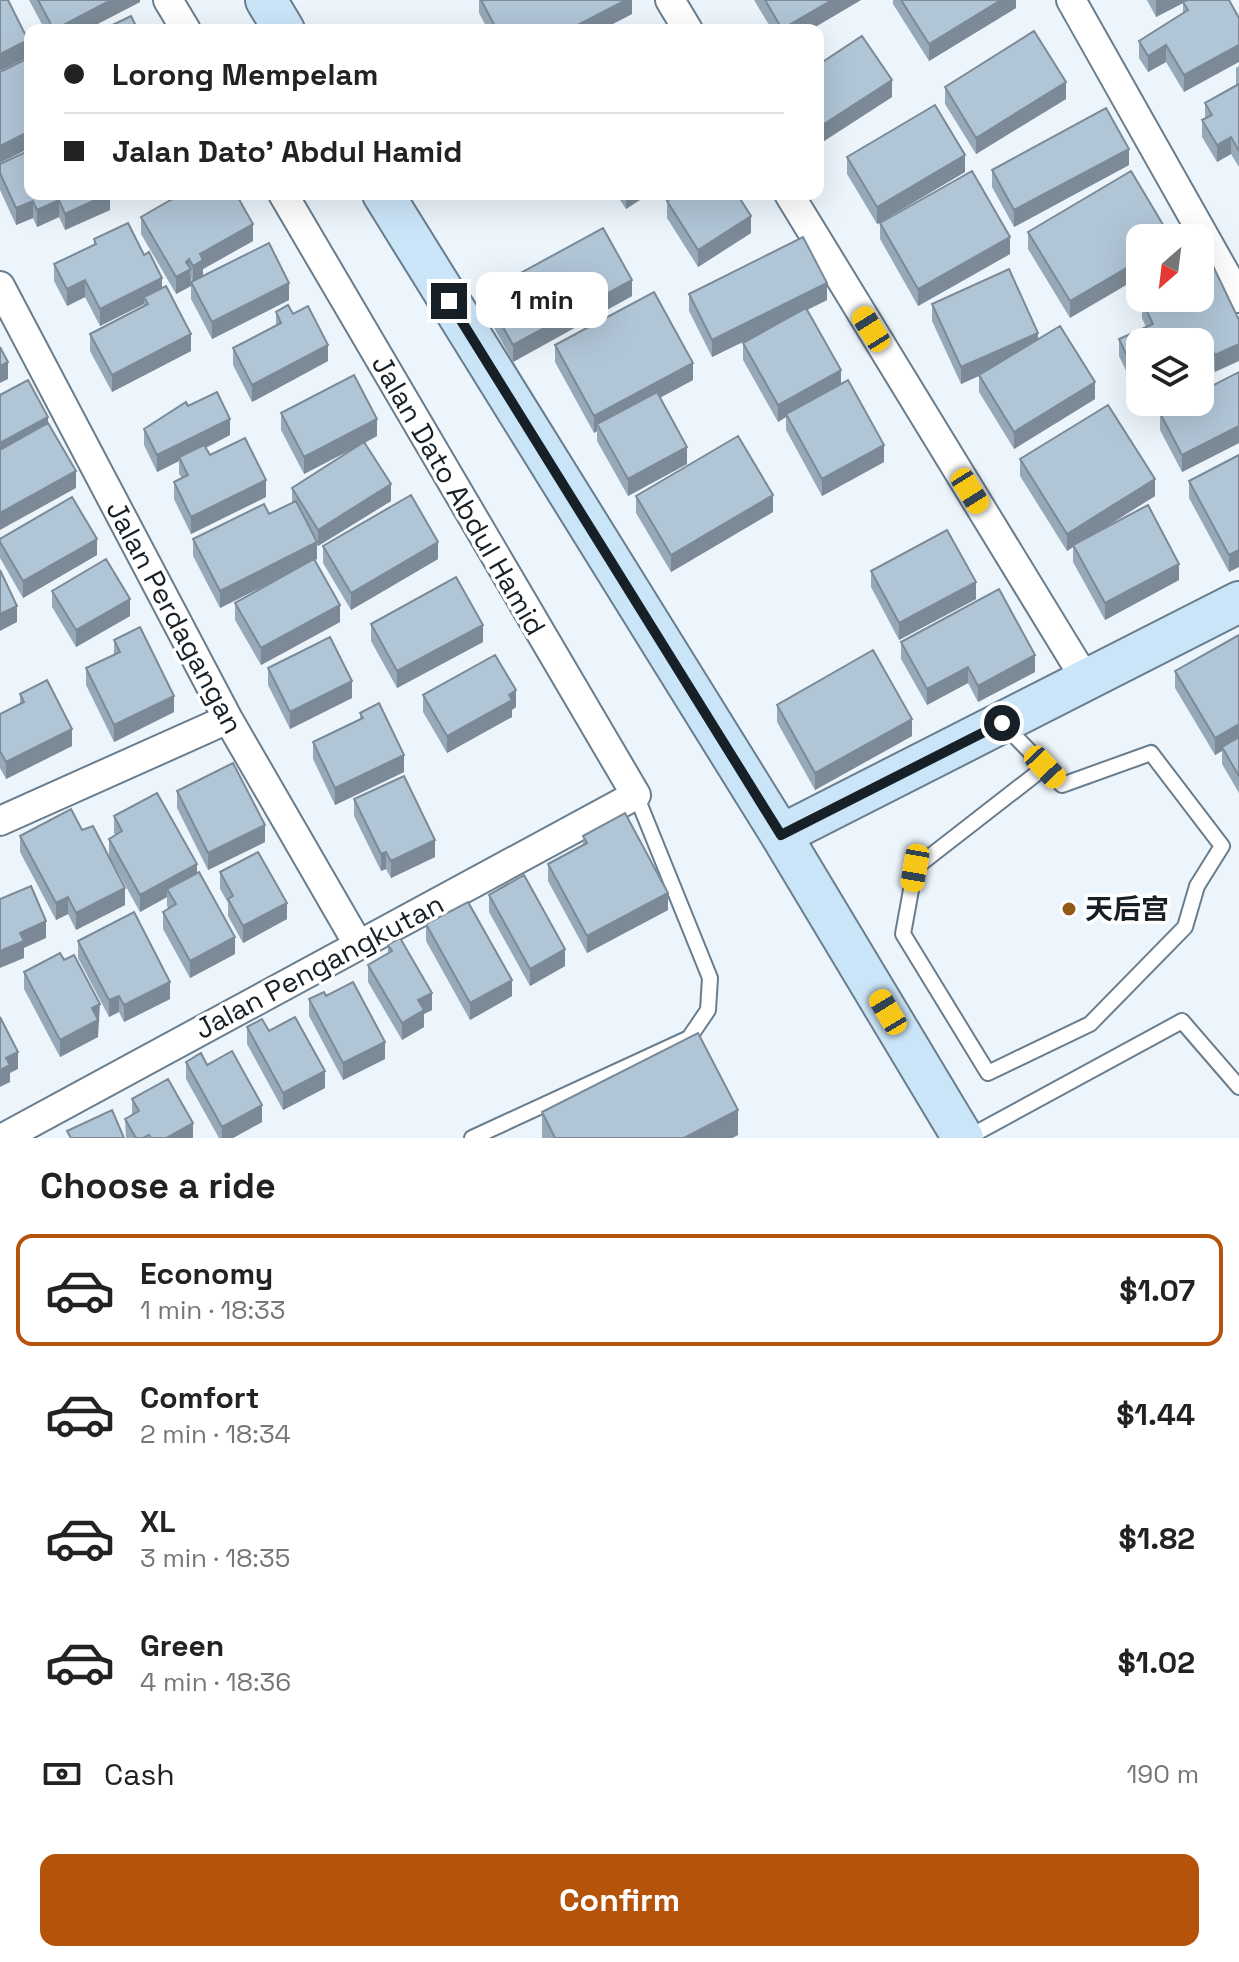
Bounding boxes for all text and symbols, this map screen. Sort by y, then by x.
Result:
text: Lorong Mempelam [112,55,378,94]
text: Jalan Dato' Abdul Hamid [112,132,462,171]
north arrow [1126,224,1214,312]
map controls [1126,224,1214,416]
callout: 1 min [477,273,609,329]
route end [431,283,467,319]
text: 1 min [510,283,574,317]
car [848,302,894,356]
button: layers [1126,328,1214,416]
street label: Jalan Dato Abdul Hamid [364,348,554,642]
car [947,464,993,518]
street label: Jalan Perdagangan [98,494,252,740]
route start [984,705,1020,741]
car [1020,741,1070,793]
car [899,842,931,894]
street label: Jalan Pengangkutan [188,885,450,1047]
place label: 天后宫 [1085,891,1169,927]
marker: 天后宫 [1060,900,1078,918]
car [865,985,911,1039]
text: Choose a ride [40,1163,276,1209]
icon: car [44,1254,116,1326]
text: Economy [140,1254,273,1293]
text: $1.07 [1119,1271,1195,1310]
text: 1 min · 18:33 [140,1293,286,1327]
icon: car [44,1378,116,1450]
text: Comfort [140,1378,259,1417]
text: $1.44 [1116,1395,1195,1434]
text: 2 min · 18:34 [140,1417,291,1451]
icon: car [44,1502,116,1574]
text: XL [140,1502,176,1541]
text: $1.82 [1119,1519,1195,1558]
text: 3 min · 18:35 [140,1541,290,1575]
icon: car [44,1626,116,1698]
text: Green [140,1626,224,1665]
text: $1.02 [1117,1643,1195,1682]
text: 4 min · 18:36 [140,1665,291,1699]
icon: cash [40,1752,84,1796]
text: Cash [104,1755,175,1794]
text: 190 m [1127,1757,1199,1791]
button: Confirm [40,1854,1199,1946]

